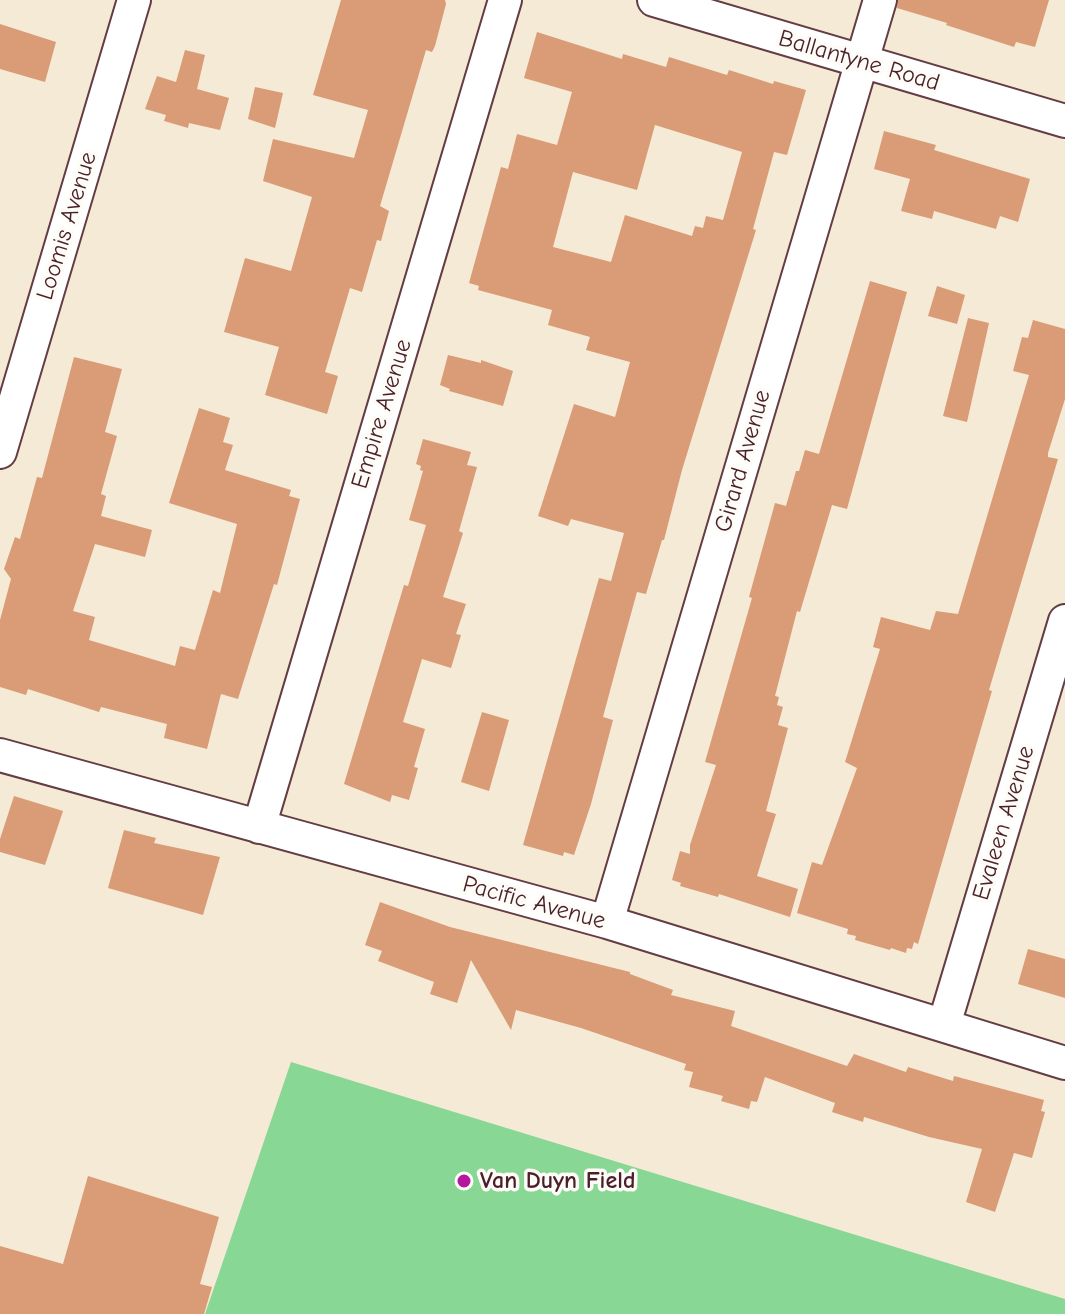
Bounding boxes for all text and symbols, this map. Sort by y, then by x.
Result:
street label: Ballantyne Road [775,24,943,98]
street label: Loomis Avenue [31,148,103,304]
street label: Empire Avenue [346,336,418,492]
street label: Girard Avenue [709,387,777,535]
street label: Evaleen Avenue [967,742,1041,904]
street label: Pacific Avenue [459,870,609,936]
place label: Van Duyn Field [480,1167,635,1195]
marker: Van Duyn Field [455,1172,473,1190]

